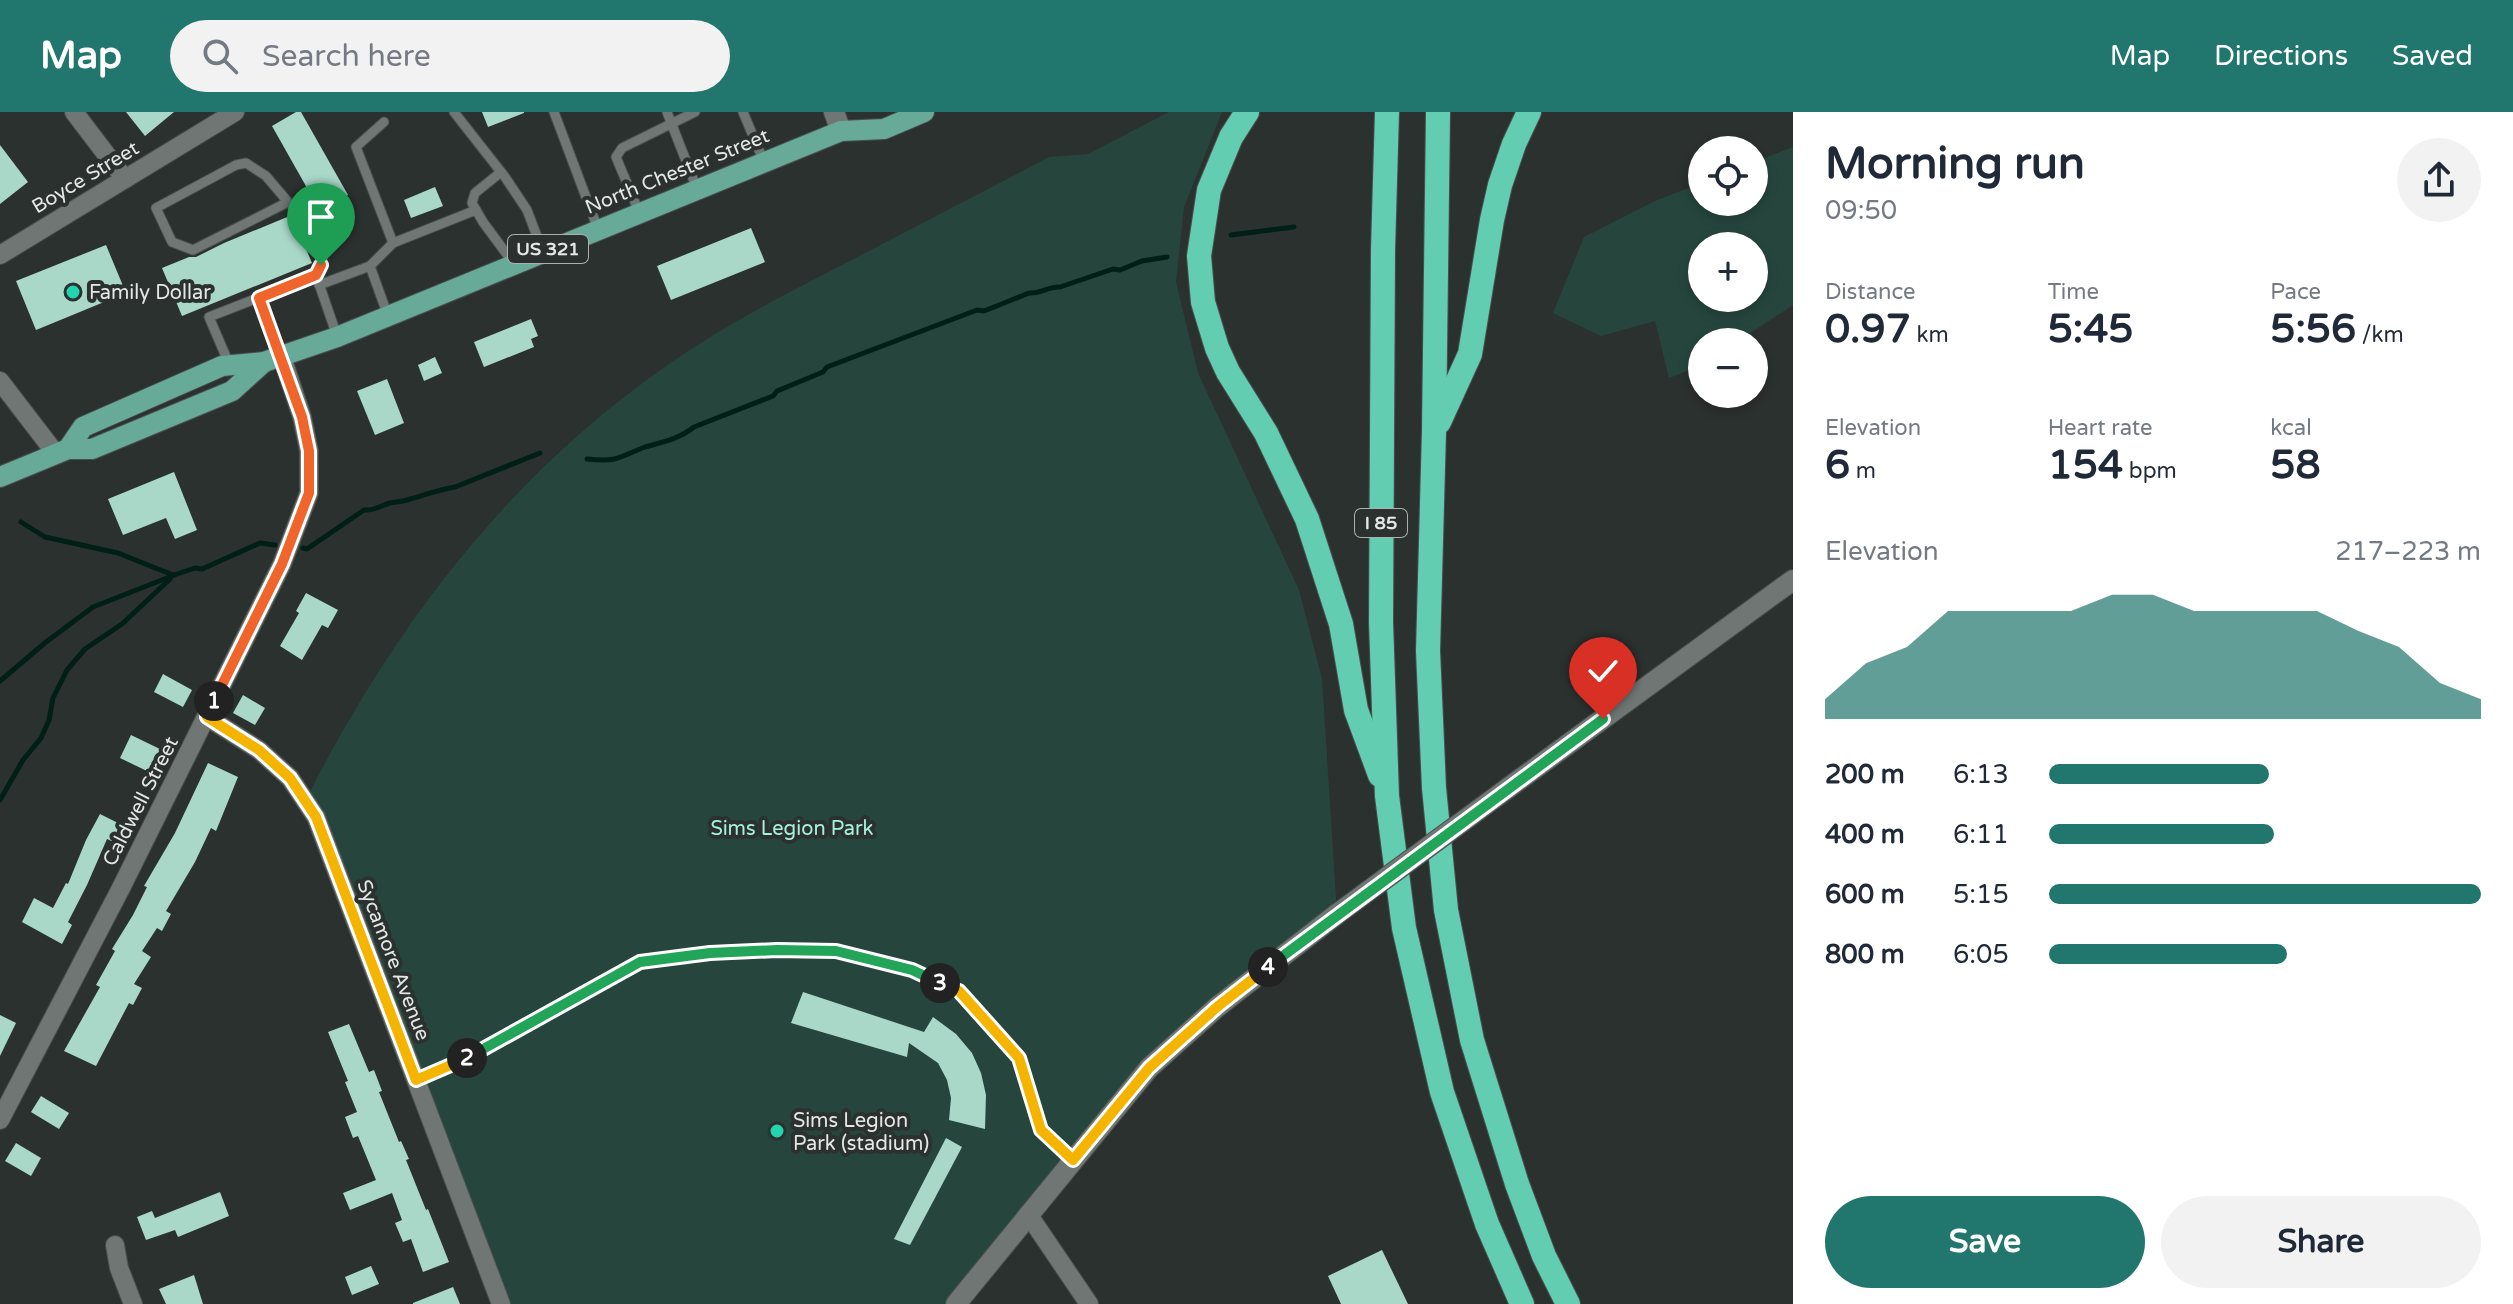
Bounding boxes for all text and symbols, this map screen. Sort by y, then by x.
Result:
search box [170,20,730,92]
text: Map [40,33,122,79]
icon: search [198,34,242,78]
text: Search here [262,38,431,75]
text: Map [2110,39,2170,73]
text: Directions [2214,39,2348,73]
text: Saved [2392,39,2473,73]
street label: North Chester Street [582,124,773,220]
street label: Boyce Street [28,136,144,219]
map controls [1688,136,1768,408]
button: locate [1688,136,1768,216]
text: Morning run [1825,138,2085,191]
button: share [2397,138,2481,222]
pin [287,183,355,265]
icon: arrive [299,195,343,239]
text: 09:50 [1825,195,1897,226]
button: + [1688,232,1768,312]
road number: US 321 [508,235,588,263]
text: Distance [1825,279,1916,305]
text: Time [2048,279,2099,305]
text: Pace [2270,279,2321,305]
place label: Family Dollar [89,281,211,305]
marker: Family Dollar [64,283,82,301]
text: 0.97 [1825,305,1911,353]
text: 5:45 [2048,305,2133,353]
text: 5:56 [2270,305,2356,353]
text: km [1911,322,1949,348]
text: /km [2356,322,2404,348]
button: − [1688,328,1768,408]
text: Elevation [1825,415,1921,441]
text: Heart rate [2048,415,2153,441]
text: kcal [2270,415,2312,441]
text: 6 [1825,441,1850,489]
text: 154 [2048,441,2123,489]
text: 58 [2270,441,2321,489]
text: m [1850,458,1876,484]
text: bpm [2123,458,2177,484]
road number: I 85 [1355,509,1407,537]
text: Elevation [1825,536,1939,567]
text: 217–223 m [2335,536,2481,567]
pin [1569,637,1637,719]
icon: check [1581,649,1625,693]
pin: 1 [194,681,234,721]
text: 1 [207,688,221,714]
street label: Caldwell Street [98,732,184,870]
text: 200 m [1825,759,1905,790]
text: 6:13 [1953,759,2009,790]
park label: Sims Legion Park [711,817,874,841]
text: 400 m [1825,819,1905,850]
text: 6:11 [1953,819,2009,850]
street label: Sycamore Avenue [351,877,435,1044]
text: 600 m [1825,879,1905,910]
text: 5:15 [1953,879,2009,910]
text: 800 m [1825,939,1905,970]
text: 6:05 [1953,939,2009,970]
pin: 4 [1248,947,1288,987]
text: 4 [1261,954,1275,980]
pin: 3 [920,963,960,1003]
text: 3 [933,970,947,996]
pin: 2 [447,1038,487,1078]
text: 2 [460,1045,474,1071]
place label: Sims Legion Park (stadium) [793,1109,929,1156]
marker: Sims Legion Park (stadium) [768,1122,786,1140]
button: Save [1825,1196,2145,1288]
button: Share [2161,1196,2481,1288]

